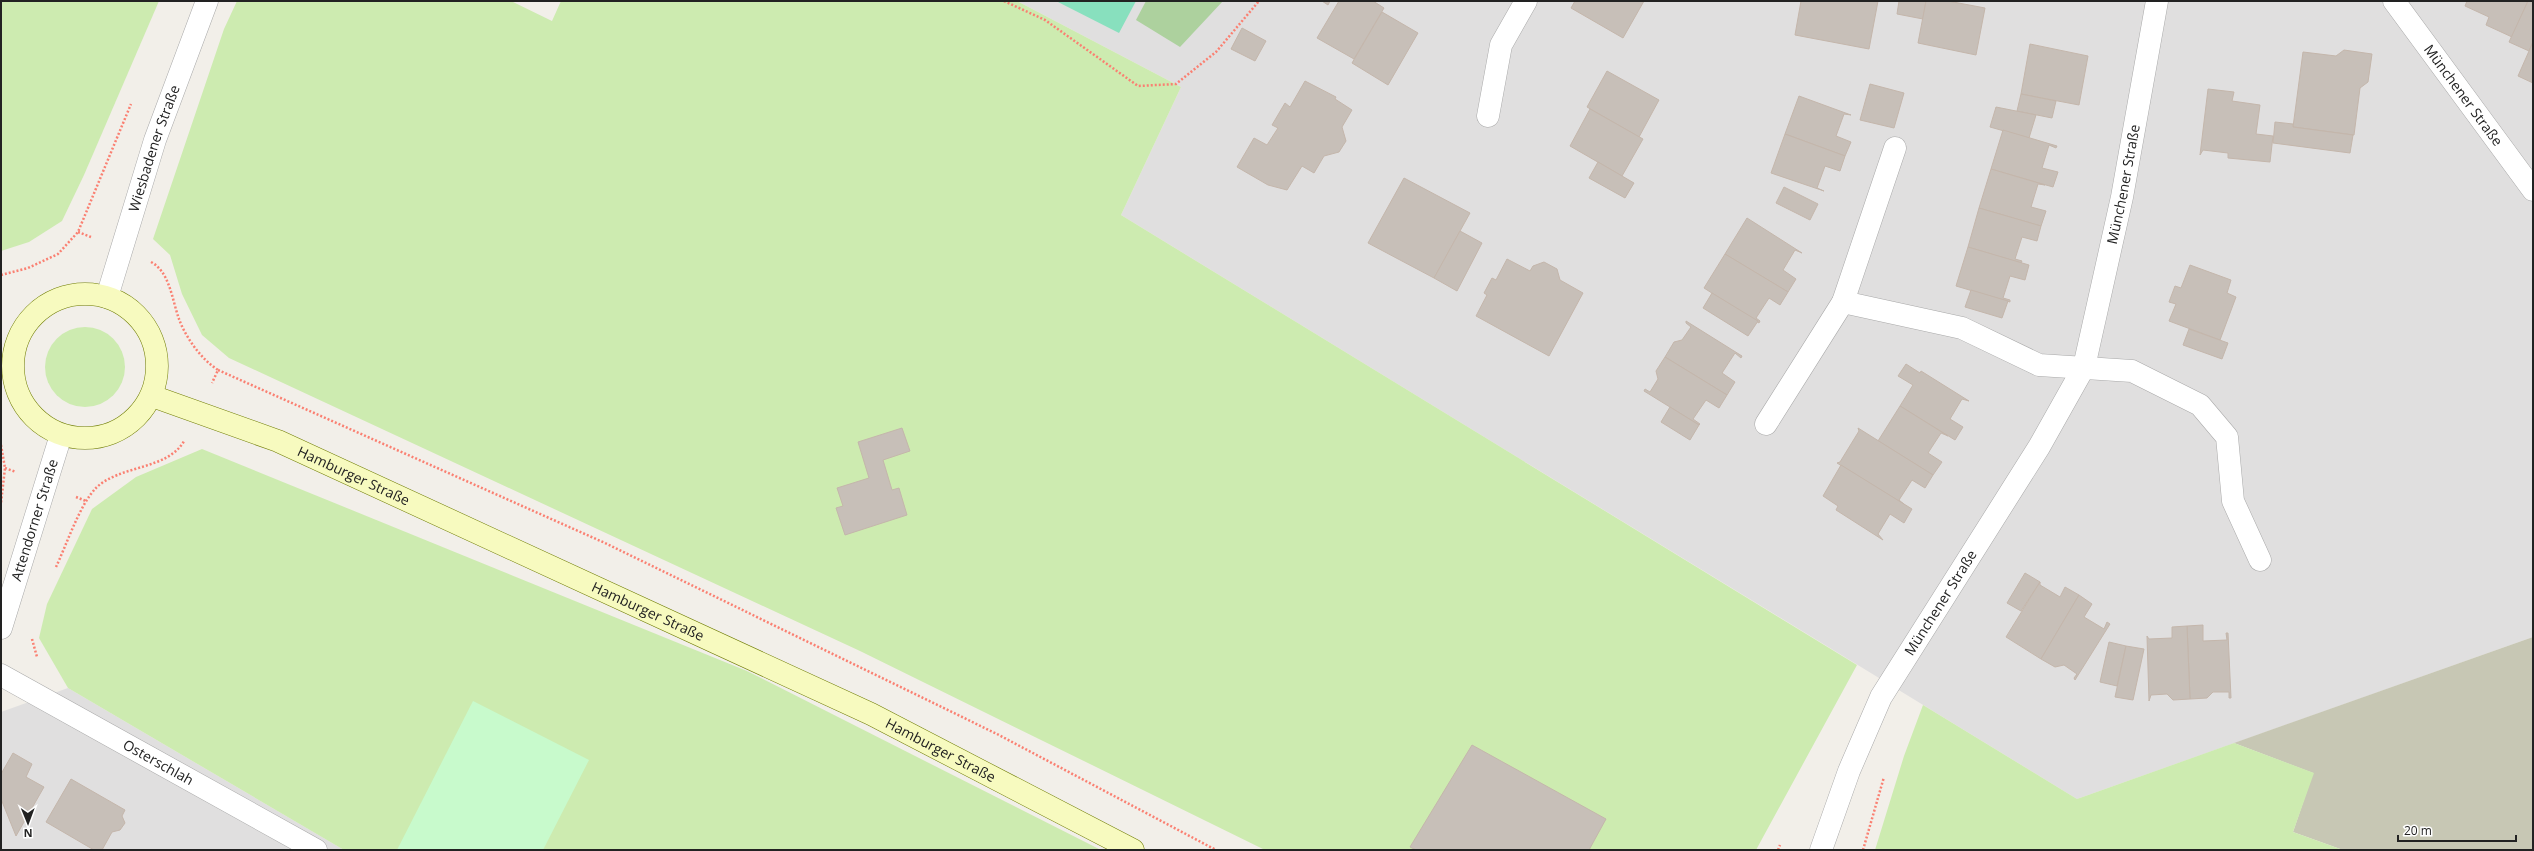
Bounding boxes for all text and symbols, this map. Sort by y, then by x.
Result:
street label: Münchener Straße [2420,40,2507,150]
street label: Wiesbadener Straße [124,82,184,214]
street label: Münchener Straße [2102,123,2144,246]
street label: Hamburger Straße [295,441,413,509]
street label: Attendorner Straße [6,457,62,583]
street label: Münchener Straße [1900,546,1981,659]
street label: Hamburger Straße [589,577,707,645]
street label: Hamburger Straße [882,713,999,786]
street label: Osterschlah [120,735,197,789]
north arrow [8,803,48,843]
scale bar [2398,817,2516,843]
text: 20 m [2404,822,2432,839]
text: N [24,826,33,841]

